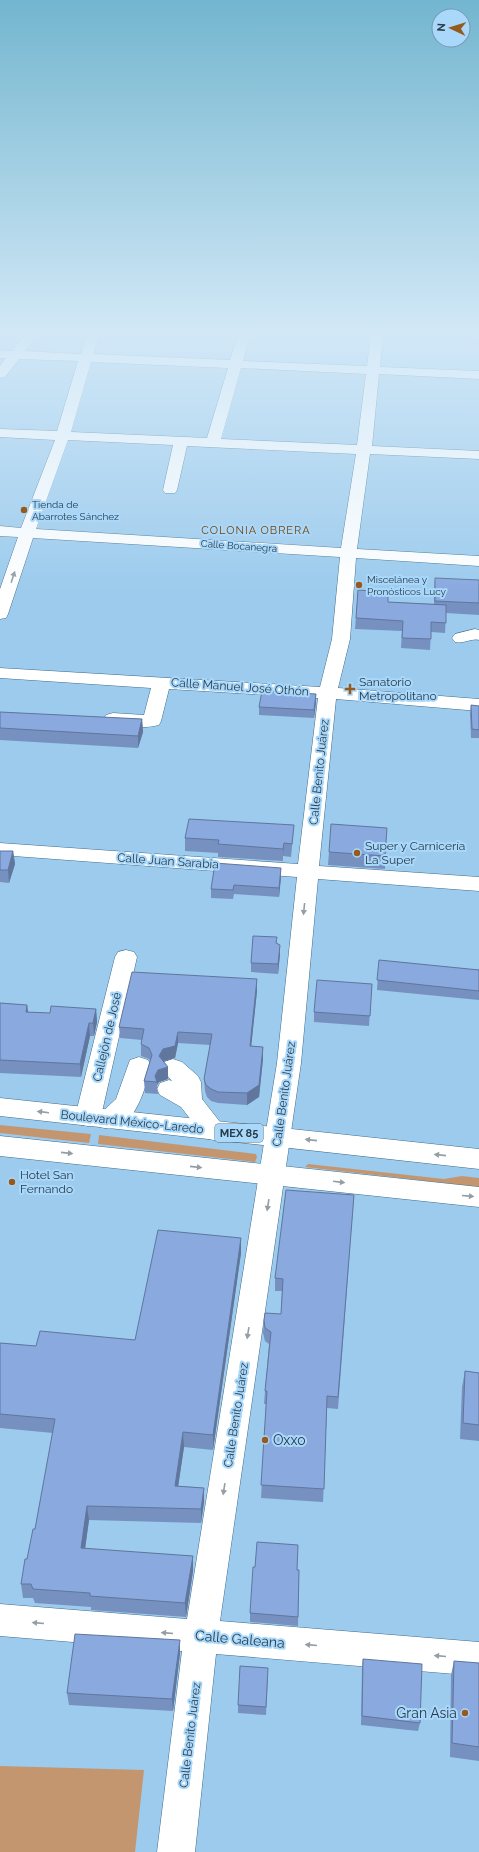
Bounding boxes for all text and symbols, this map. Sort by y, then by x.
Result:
north arrow [431,8,471,48]
text: N [435,23,448,32]
place label: Tienda de Abarrotes Sánchez [32,499,119,522]
marker: Tienda de Abarrotes Sánchez [19,505,29,515]
district label: COLONIA OBRERA [201,524,311,537]
street label: Calle Bocanegra [200,538,278,554]
one-way arrow [10,571,16,583]
place label: Miscelánea y Pronósticos Lucy [367,574,447,597]
marker: Miscelánea y Pronósticos Lucy [354,580,364,590]
street label: Calle Manuel José Othón [171,675,309,699]
place label: Sanatorio Metropolitano [359,675,437,703]
marker: Sanatorio Metropolitano [344,683,356,695]
street label: Calle Benito Juárez [306,718,332,825]
place label: Super y Carnicería La Super [365,839,465,867]
marker: Super y Carnicería La Super [352,848,362,858]
street label: Calle Juan Sarabia [117,850,219,872]
one-way arrow [301,903,308,915]
street label: Callejón de José [90,991,124,1083]
street label: Calle Benito Juárez [270,1040,298,1148]
street label: Boulevard México-Laredo [60,1108,204,1136]
one-way arrow [37,1109,49,1115]
road number: MEX 85 [215,1124,263,1142]
one-way arrow [305,1137,317,1144]
one-way arrow [61,1150,73,1157]
one-way arrow [434,1151,446,1158]
one-way arrow [190,1163,202,1170]
place label: Hotel San Fernando [20,1168,74,1196]
marker: Hotel San Fernando [7,1177,17,1187]
one-way arrow [333,1179,345,1186]
one-way arrow [462,1193,474,1200]
one-way arrow [265,1198,271,1211]
one-way arrow [245,1327,251,1339]
street label: Calle Benito Juárez [221,1361,251,1468]
place label: Oxxo [273,1432,306,1448]
marker: Oxxo [260,1435,270,1445]
one-way arrow [221,1483,227,1495]
one-way arrow [32,1619,44,1626]
street label: Calle Galeana [195,1627,285,1651]
one-way arrow [161,1630,173,1637]
one-way arrow [305,1642,317,1649]
one-way arrow [434,1653,446,1660]
street label: Calle Benito Juárez [177,1681,203,1789]
place label: Gran Asia [396,1705,457,1721]
marker: Gran Asia [460,1708,470,1718]

